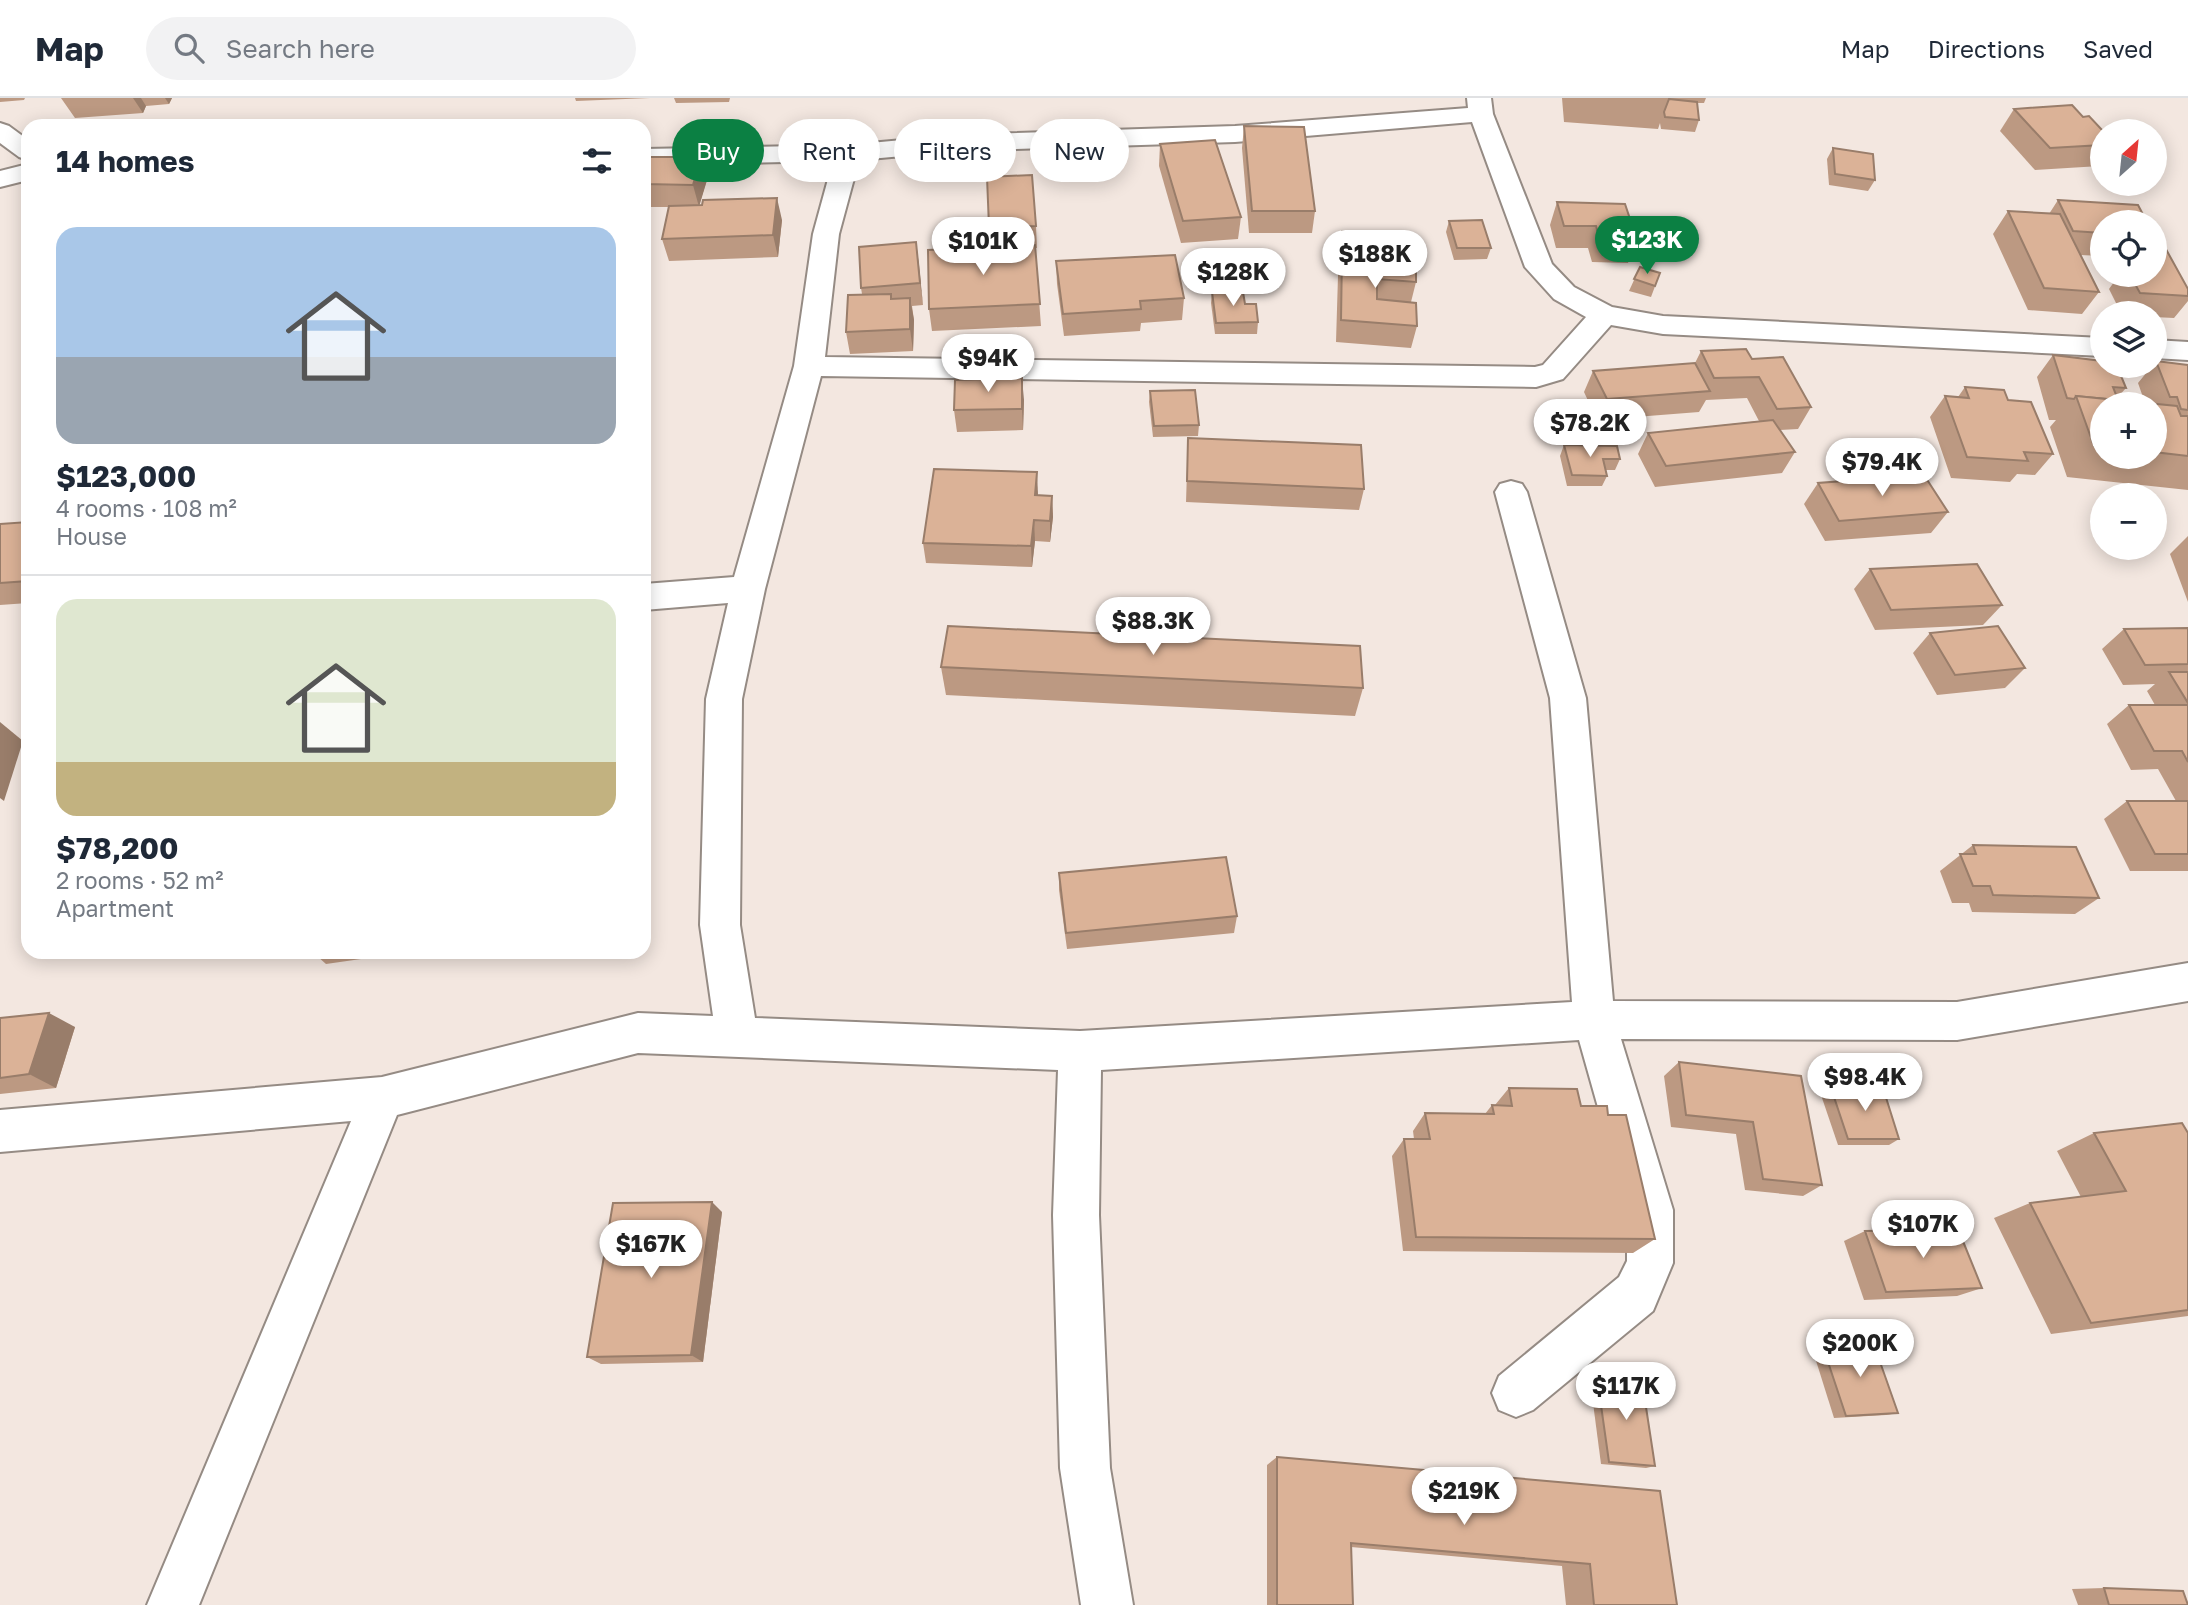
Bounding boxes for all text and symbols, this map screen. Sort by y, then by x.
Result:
search box [146,17,636,80]
text: Map [35,29,104,68]
icon: search [170,29,208,67]
text: Search here [226,33,375,64]
text: Map [1841,34,1890,63]
text: Directions [1928,34,2045,63]
text: Saved [2083,34,2153,63]
chip: Buy [672,119,764,182]
chip: Rent [778,119,880,182]
chip: Filters [894,119,1016,182]
chip: New [1030,119,1129,182]
north arrow [2090,119,2166,196]
map controls [2090,119,2167,560]
icon: filters [578,142,616,180]
text: 14 homes [56,143,195,179]
button: locate [2090,210,2167,287]
pin: $123K [1598,216,1696,276]
pin: $101K [934,218,1032,277]
text: $123K [1611,225,1683,253]
text: $101K [948,226,1018,254]
pin: $188K [1326,230,1424,290]
text: $188K [1338,239,1412,267]
pin: $128K [1184,248,1282,308]
text: $128K [1197,257,1269,285]
icon: home [273,273,399,399]
button: layers [2090,301,2167,378]
pin: $94K [947,334,1029,394]
text: $94K [957,343,1019,371]
button: + [2090,392,2167,469]
pin: $78.2K [1533,400,1647,459]
text: $78.2K [1550,408,1630,436]
pin: $79.4K [1825,438,1939,498]
text: $79.4K [1842,447,1922,475]
text: $123,000 [56,458,196,494]
button: − [2090,483,2167,560]
text: 4 rooms · 108 m² [56,494,237,522]
text: House [56,522,127,550]
pin: $88.3K [1096,598,1210,657]
text: $88.3K [1112,606,1194,634]
icon: home [273,645,399,771]
text: $78,200 [56,830,179,866]
text: 2 rooms · 52 m² [56,866,223,894]
text: Apartment [56,894,174,922]
pin: $98.4K [1808,1054,1922,1113]
text: $98.4K [1823,1062,1907,1090]
pin: $107K [1874,1200,1972,1260]
text: $107K [1887,1209,1959,1237]
pin: $167K [602,1220,700,1280]
text: $167K [615,1229,687,1257]
pin: $200K [1811,1320,1909,1379]
text: $200K [1822,1328,1898,1356]
pin: $117K [1577,1362,1675,1422]
text: $117K [1592,1371,1660,1399]
pin: $219K [1415,1468,1513,1527]
text: $219K [1428,1476,1500,1504]

